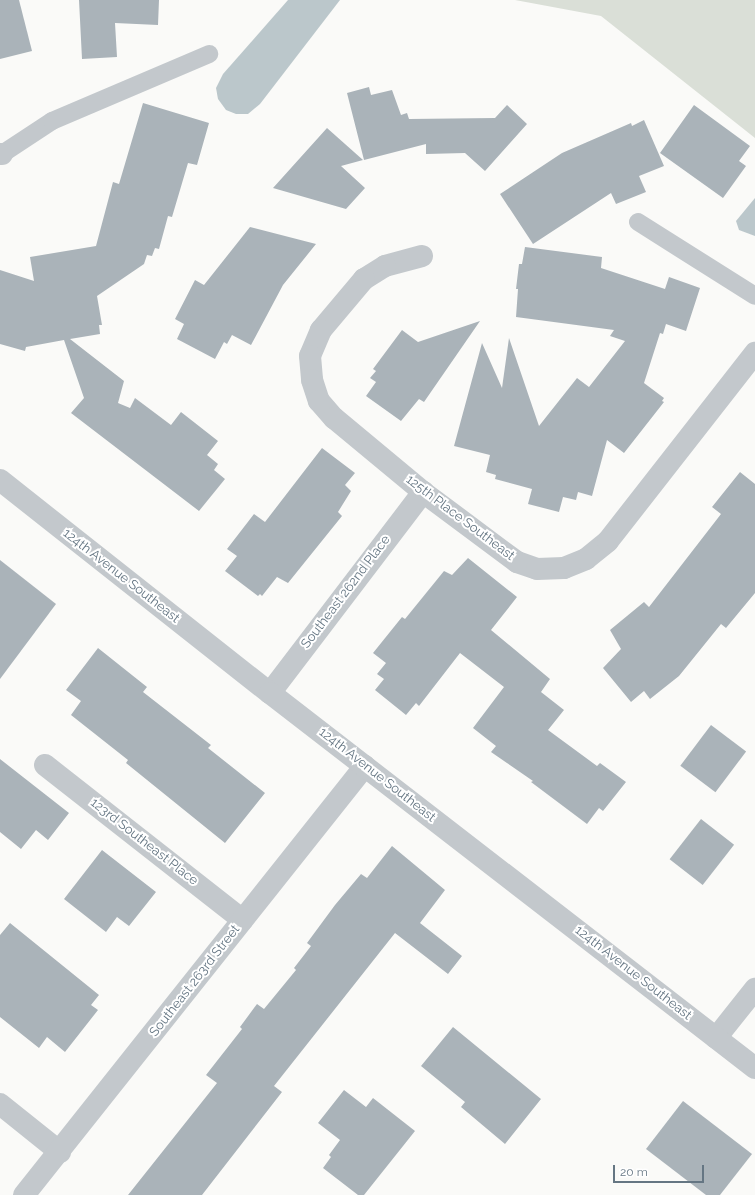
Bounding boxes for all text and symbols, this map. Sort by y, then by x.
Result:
street label: 125th Place Southeast [403,472,517,564]
street label: 124th Avenue Southeast [59,525,183,627]
street label: Southeast 262nd Place [298,532,394,652]
street label: 124th Avenue Southeast [315,724,439,826]
street label: 123rd Southeast Place [87,795,201,889]
street label: Southeast 263rd Street [147,922,243,1040]
street label: 124th Avenue Southeast [571,922,695,1024]
scale bar [615,1157,706,1183]
text: 20 m [620,1165,648,1179]

